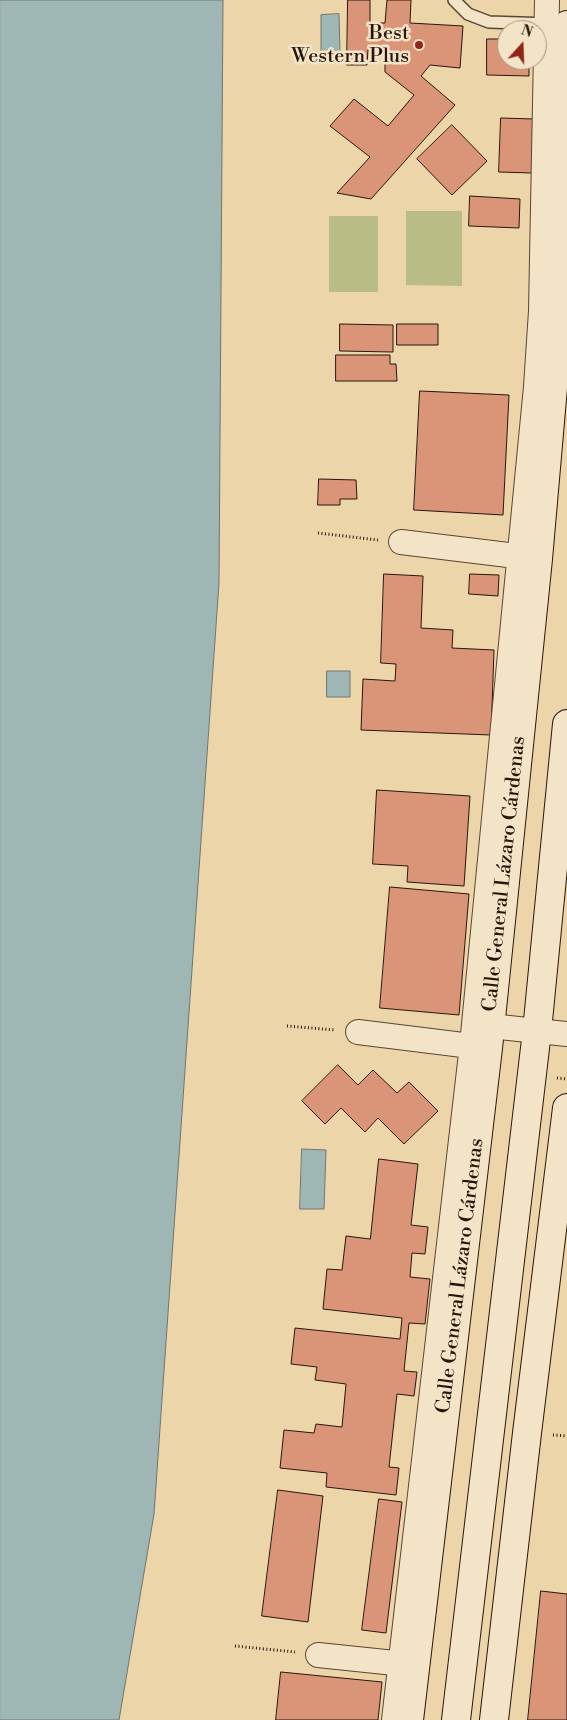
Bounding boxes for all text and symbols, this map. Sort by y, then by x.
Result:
north arrow [497,20,547,70]
text: N [518,21,535,42]
place label: Best Western Plus [291,22,409,69]
marker: Best Western Plus [413,39,425,51]
street label: Calle General Lázaro Cárdenas [479,735,531,1013]
street label: Calle General Lázaro Cárdenas [432,1137,490,1415]

